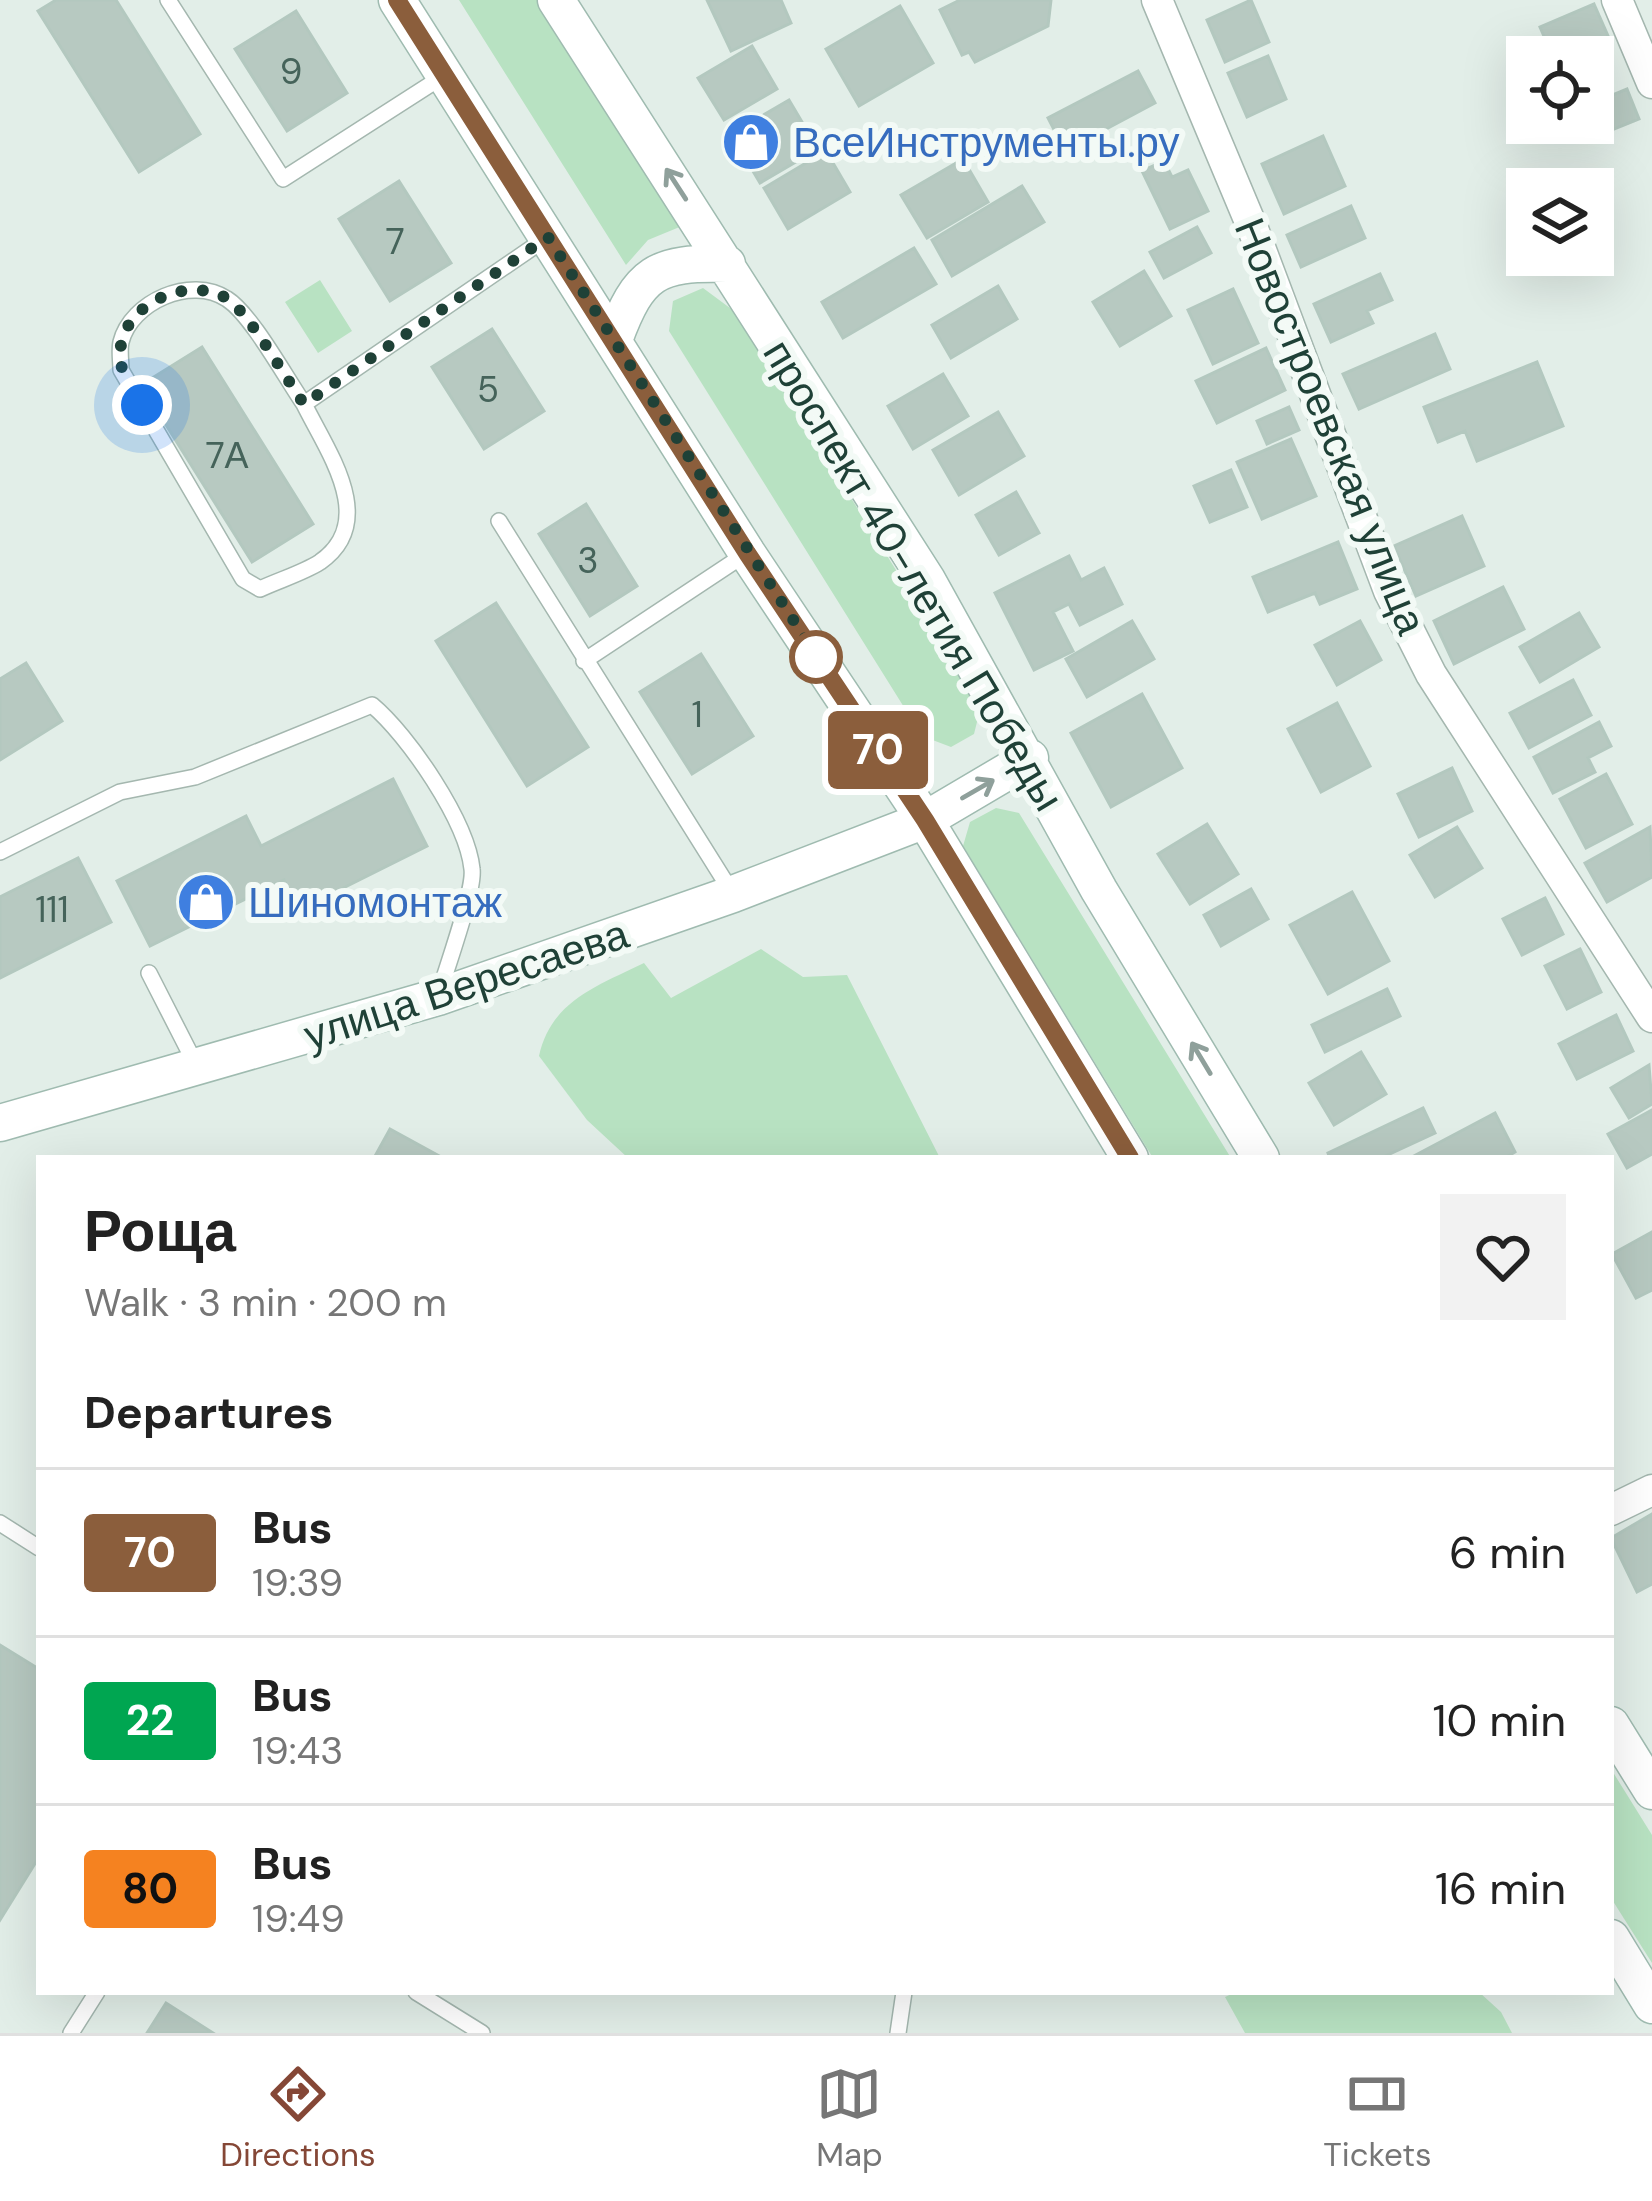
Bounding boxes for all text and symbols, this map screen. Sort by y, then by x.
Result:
map controls [1506,36,1614,276]
button: locate [1506,36,1614,144]
house number: 9 [280,48,302,95]
shop icon: ВсеИнструменты.ру [720,111,782,173]
place label: ВсеИнструменты.ру [793,115,1179,170]
one-way arrow [663,168,688,202]
button: layers [1506,168,1614,276]
street label: Новостроевская улица [1222,210,1439,643]
house number: 7 [385,218,405,265]
street label: проспект 40-летия Победы [751,330,1076,821]
house number: 5 [477,366,499,413]
your location [112,375,172,435]
house number: 7А [205,432,249,479]
house number: 3 [577,537,599,584]
unlabelled marker [791,632,841,682]
house number: 1 [691,691,703,738]
line badge: 70 [824,711,932,789]
text: 70 [852,722,904,777]
one-way arrow [960,777,994,801]
shop icon: Шиномонтаж [175,871,237,933]
place label: Шиномонтаж [248,875,502,930]
house number: 111 [35,886,69,933]
street label: улица Вересаева [297,906,636,1063]
one-way arrow [1188,1041,1212,1076]
text: Роща [84,1194,236,1269]
button: heart [1440,1194,1566,1320]
text: Walk · 3 min · 200 m [84,1277,447,1328]
text: Departures [84,1383,333,1442]
text: Bus [252,1498,332,1557]
text: 6 min [1449,1523,1566,1582]
text: 70 [124,1525,176,1580]
text: 19:39 [252,1557,343,1608]
text: Bus [252,1666,332,1725]
text: 10 min [1432,1691,1566,1750]
text: 22 [126,1693,174,1748]
text: 19:43 [252,1725,343,1776]
text: Bus [252,1834,332,1893]
text: 16 min [1435,1859,1566,1918]
text: 80 [122,1861,178,1916]
text: 19:49 [252,1893,345,1944]
tab: Directions [220,2061,376,2176]
tab: Map [816,2061,883,2176]
tab: Tickets [1323,2061,1432,2176]

